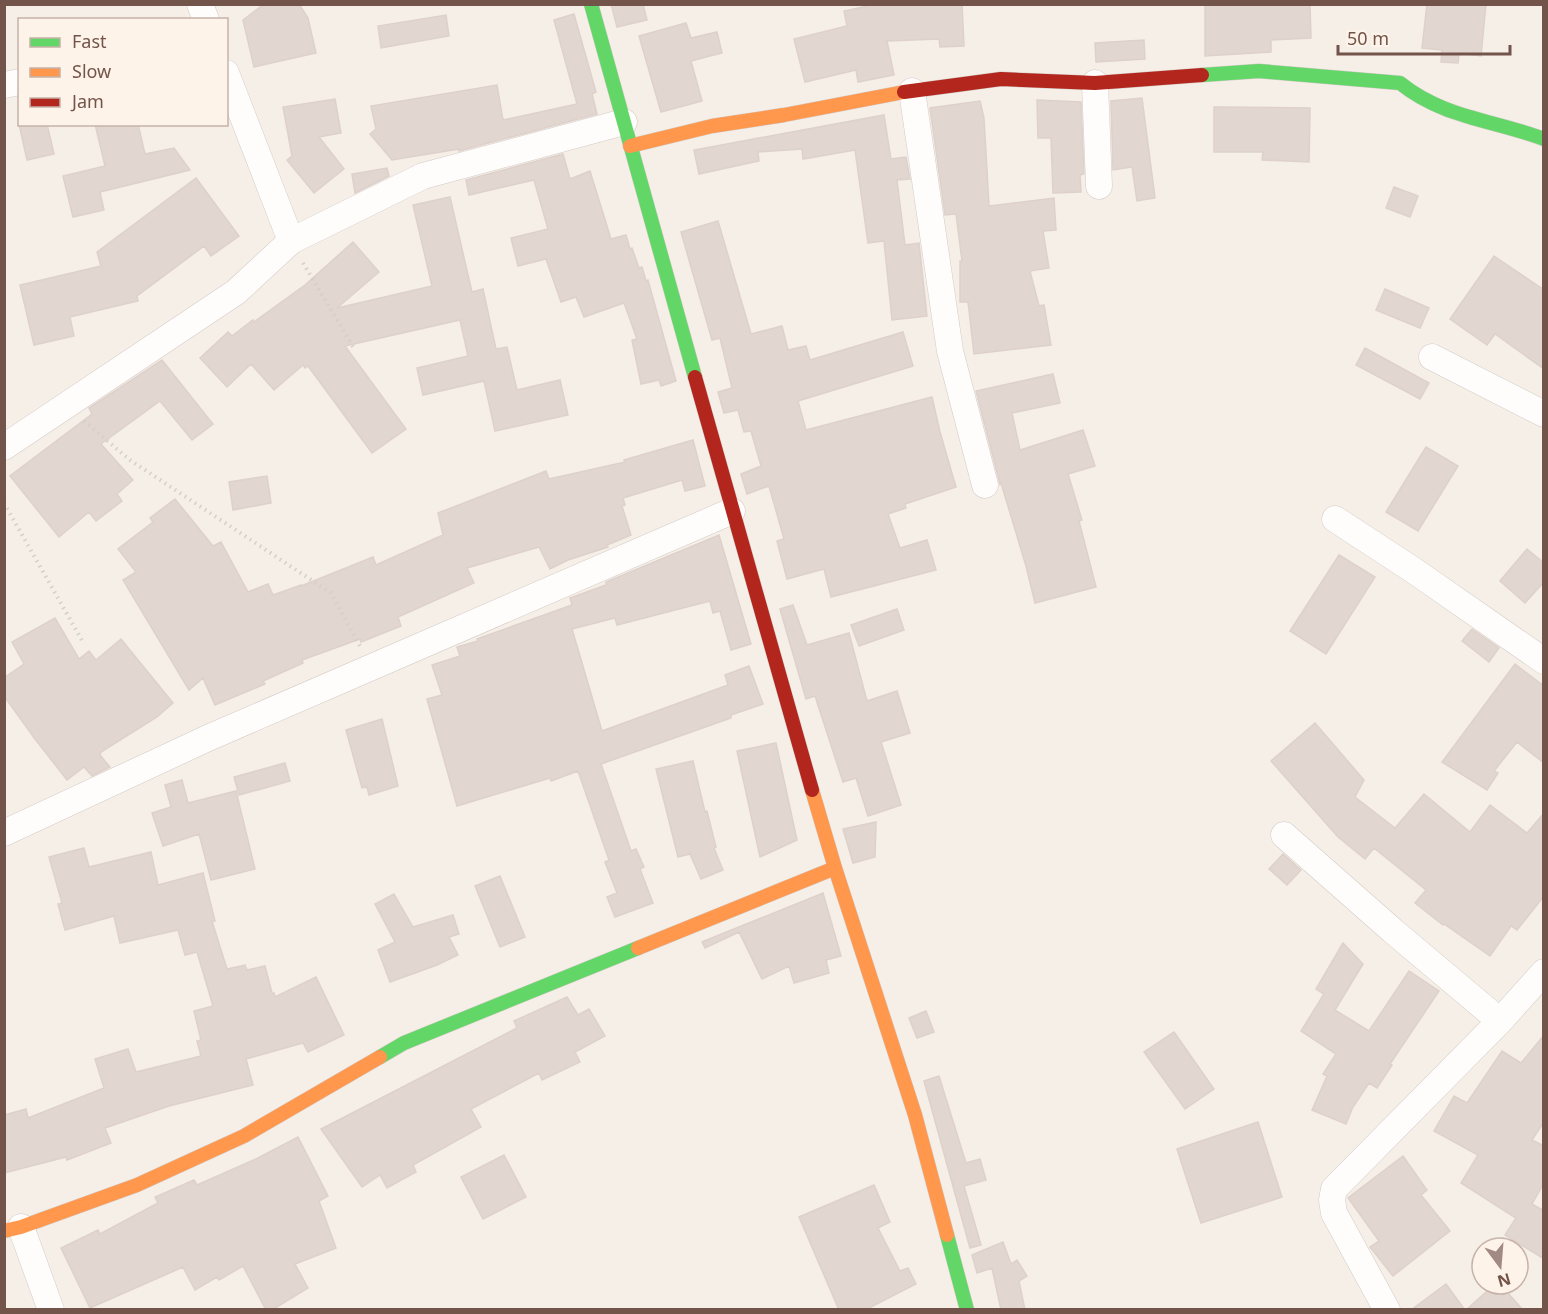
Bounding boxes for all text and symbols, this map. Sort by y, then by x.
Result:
legend [18,18,228,126]
scale bar [1338,18,1510,56]
text: 50 m [1347,26,1389,50]
text: Fast [72,29,107,53]
text: Slow [72,59,111,83]
text: Jam [70,89,104,113]
north arrow [1470,1236,1530,1296]
text: N [1495,1268,1513,1293]

